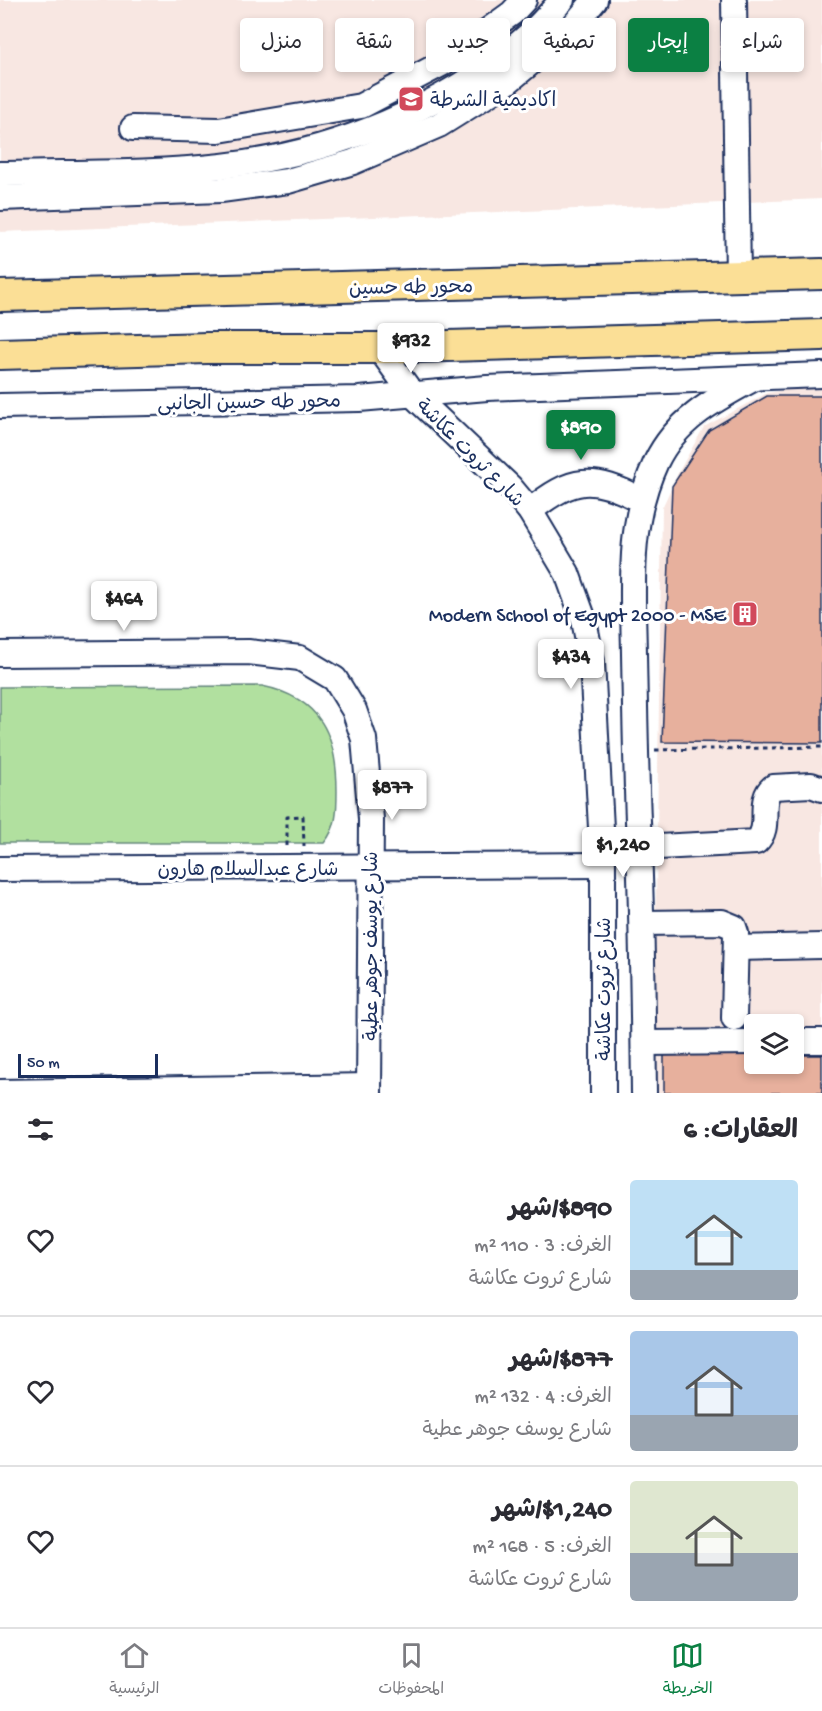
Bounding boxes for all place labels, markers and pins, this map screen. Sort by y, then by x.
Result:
school or university icon: اكاديمية الشرطة [396,84,426,114]
place label: اكاديمية الشرطة [430,90,557,114]
pin: $932 [375,323,447,374]
pin: $890 [545,410,617,461]
pin: $464 [88,581,160,632]
building icon: Modern School of Egypt 2000 - MSE [730,599,760,629]
place label: Modern School of Egypt 2000 - MSE [429,606,728,629]
pin: $434 [535,639,607,690]
pin: $877 [356,770,428,821]
pin: $1,240 [574,827,672,878]

